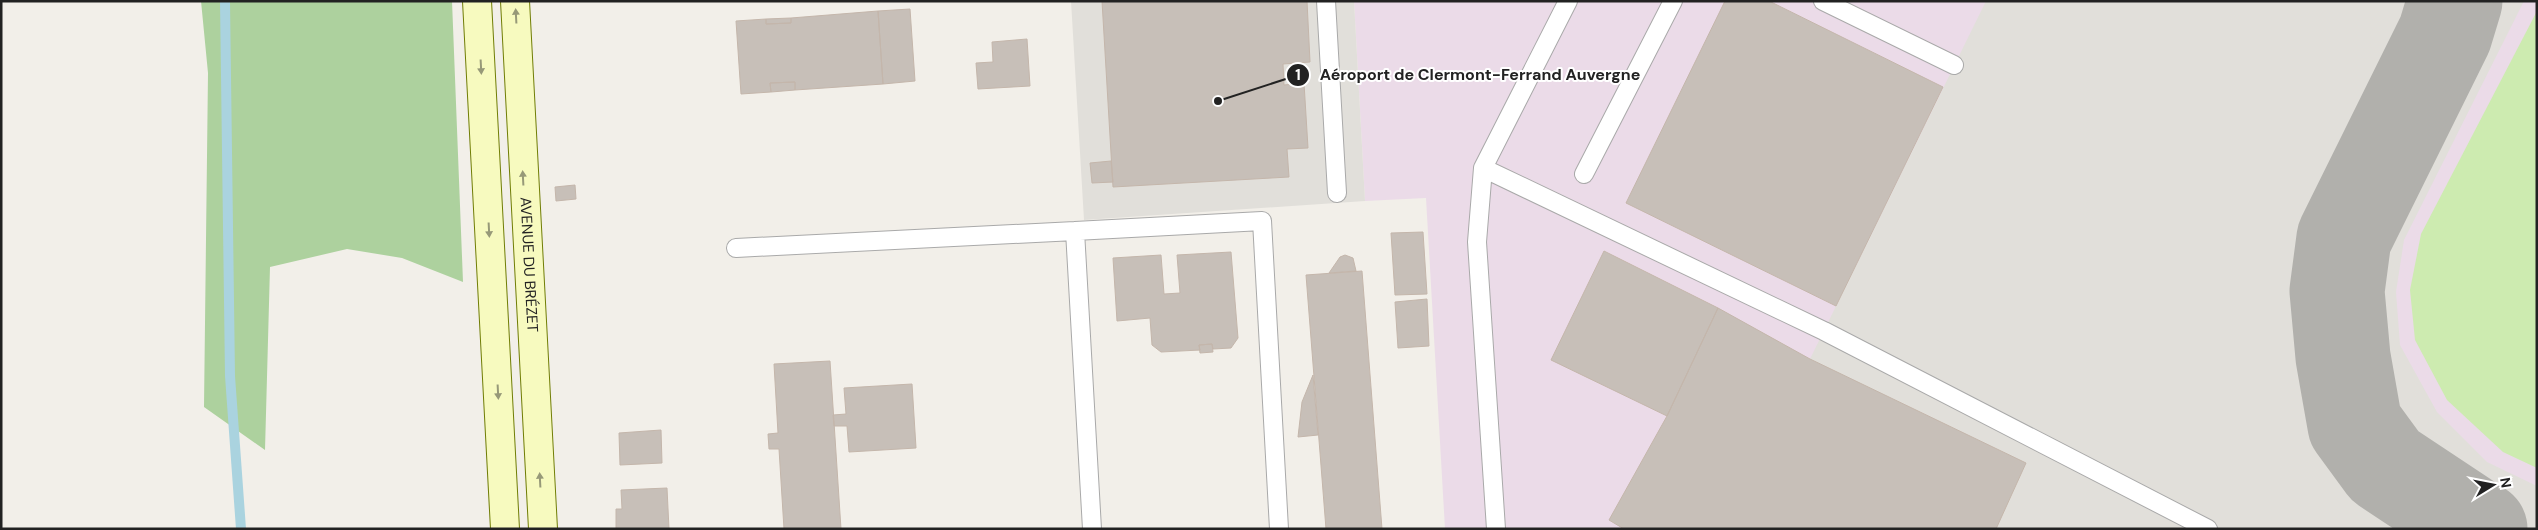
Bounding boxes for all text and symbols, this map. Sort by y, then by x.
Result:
one-way arrow [511,7,519,23]
callout: Aéroport de Clermont-Ferrand Auvergne [1285,59,1651,90]
one-way arrow [477,60,485,76]
text: Aéroport de Clermont-Ferrand Auvergne [1320,64,1640,85]
text: 1 [1295,65,1301,85]
one-way arrow [519,170,527,186]
street label: AVENUE DU BRÉZET [515,197,543,333]
one-way arrow [486,222,494,238]
one-way arrow [494,384,502,400]
north arrow [2468,460,2518,510]
one-way arrow [536,472,544,488]
text: N [2496,476,2516,489]

